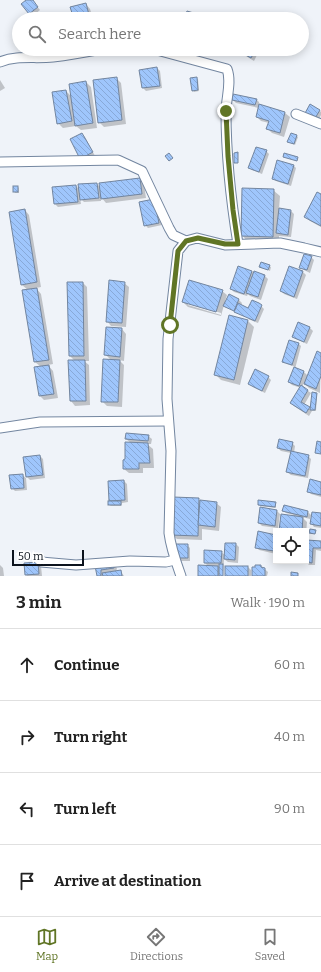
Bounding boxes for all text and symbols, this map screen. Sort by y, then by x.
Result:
search box [12,12,309,56]
icon: search [26,23,48,45]
text: Search here [58,25,141,43]
route end [217,102,235,120]
route start [161,316,179,334]
map controls [273,528,309,564]
button: locate [273,528,309,564]
scale bar [12,548,84,567]
text: 50 m [18,550,44,563]
text: 3 min [16,592,61,613]
text: Walk · 190 m [230,595,305,610]
icon: ahead [16,654,38,676]
text: Continue [54,656,120,674]
text: 60 m [274,657,305,672]
icon: right [16,726,38,748]
text: Turn right [54,728,127,746]
text: 40 m [274,729,305,744]
icon: left [16,798,38,820]
text: Turn left [54,800,116,818]
text: 90 m [274,801,305,816]
icon: arrive [16,870,38,892]
text: Arrive at destination [54,872,201,890]
tab: Map [36,926,58,963]
tab: Directions [130,926,183,963]
tab: Saved [255,926,285,963]

